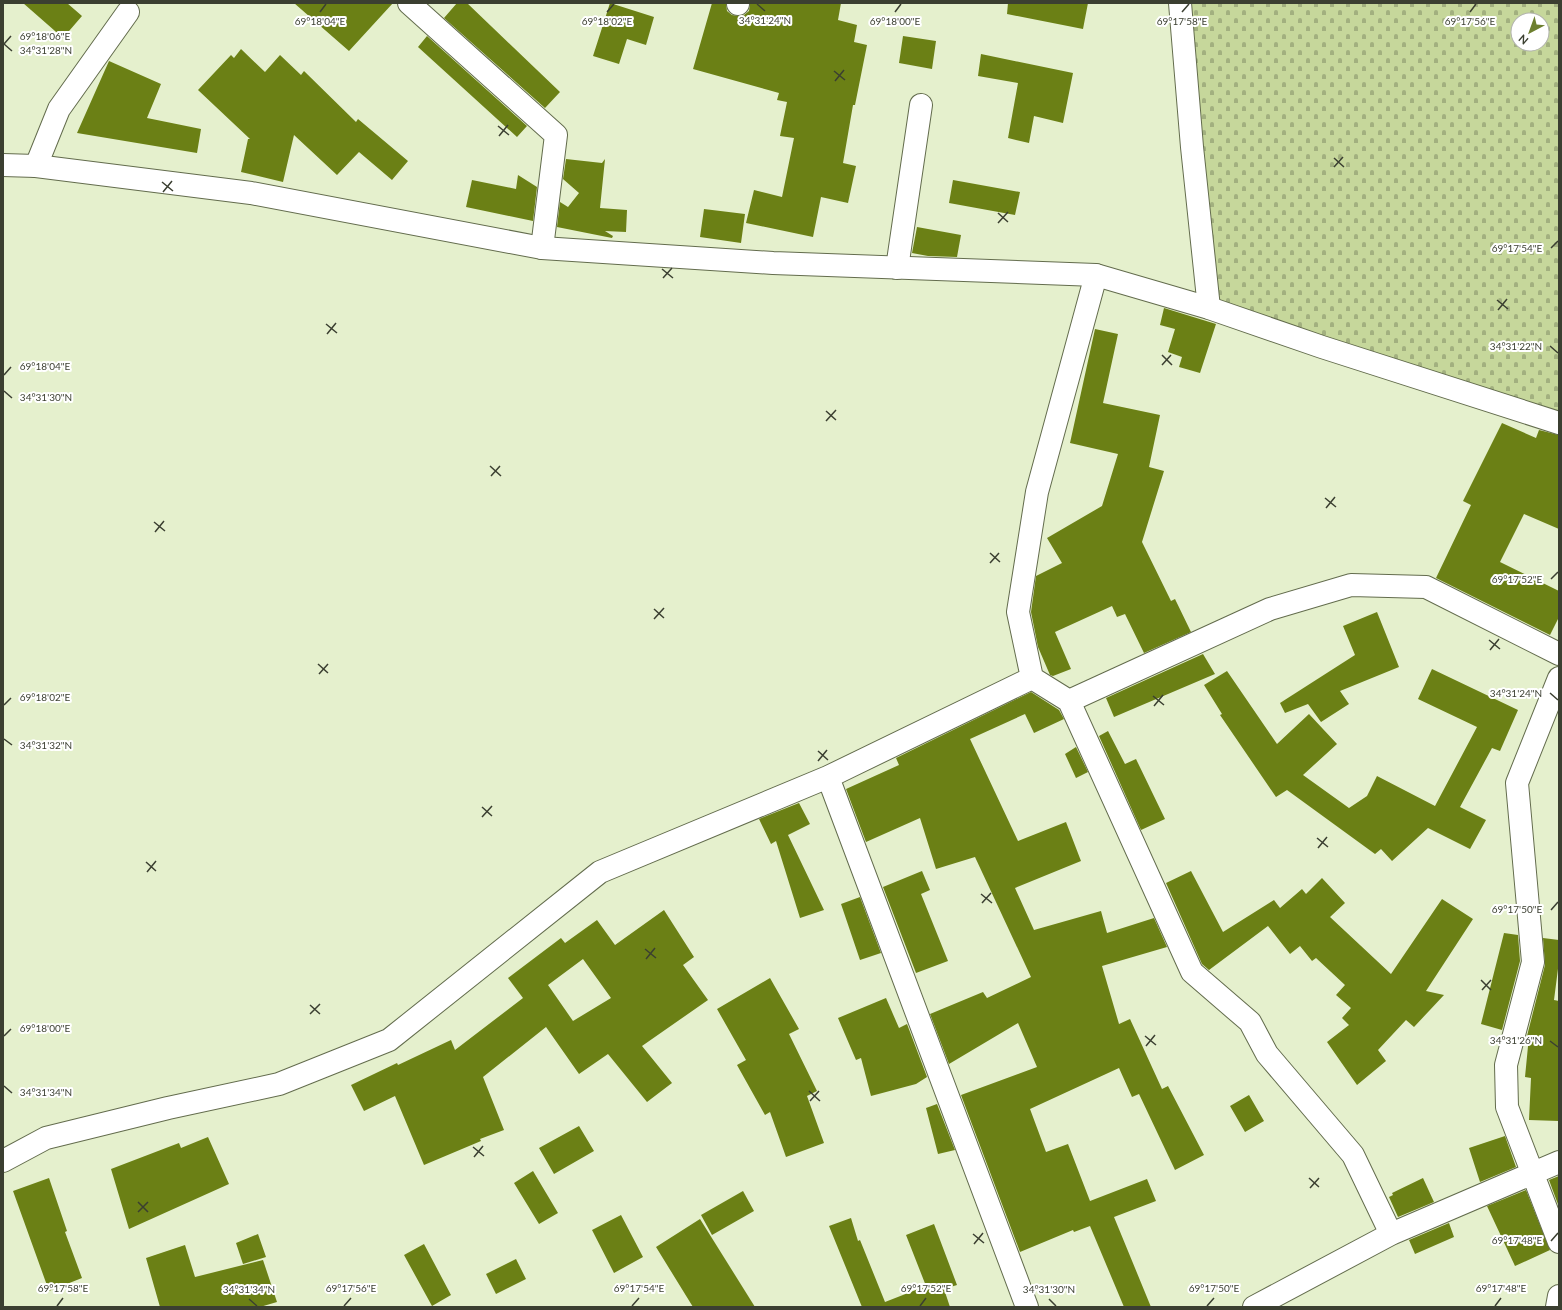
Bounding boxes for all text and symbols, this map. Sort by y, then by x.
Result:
north arrow [1510,12,1550,52]
text: 34°31'24"N [739,14,791,26]
text: 69°18'04"E [295,15,345,27]
text: 69°18'02"E [582,15,632,27]
text: 69°18'00"E [870,15,920,27]
text: 69°17'58"E [1157,15,1207,27]
text: 69°17'56"E [1445,15,1495,27]
text: 69°18'06"E [20,30,70,42]
text: N [1516,32,1531,48]
text: 34°31'28"N [20,44,72,56]
text: 69°17'54"E [1492,242,1542,254]
text: 34°31'22"N [1490,340,1542,352]
text: 69°18'04"E [20,360,70,372]
text: 34°31'30"N [20,391,72,403]
text: 69°17'52"E [1492,573,1542,585]
text: 34°31'24"N [1490,687,1542,699]
text: 69°18'02"E [20,691,70,703]
text: 34°31'32"N [20,739,72,751]
text: 69°17'50"E [1492,903,1542,915]
text: 69°18'00"E [20,1022,70,1034]
text: 34°31'26"N [1490,1034,1542,1046]
text: 34°31'34"N [20,1086,72,1098]
text: 69°17'48"E [1492,1234,1542,1246]
text: 69°17'58"E [38,1282,88,1294]
text: 69°17'56"E [326,1282,376,1294]
text: 69°17'54"E [614,1282,664,1294]
text: 69°17'52"E [901,1282,951,1294]
text: 69°17'50"E [1189,1282,1239,1294]
text: 69°17'48"E [1476,1282,1526,1294]
text: 34°31'34"N [223,1283,275,1295]
text: 34°31'30"N [1023,1283,1075,1295]

